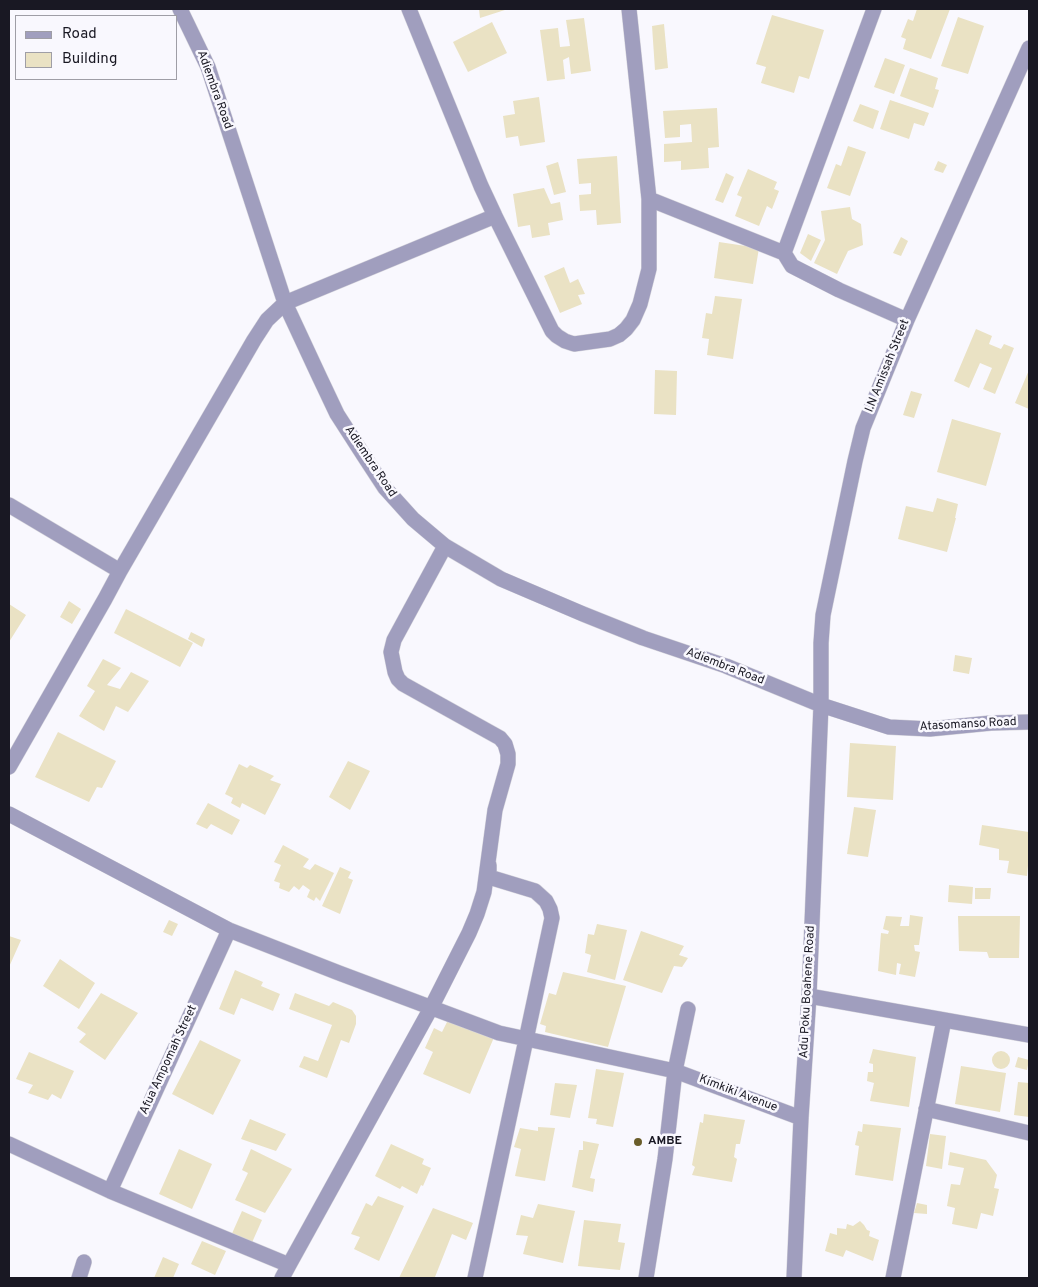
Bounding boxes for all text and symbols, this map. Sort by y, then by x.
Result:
legend [15,15,178,80]
text: Road [62,25,97,44]
street label: Adiembra Road [193,49,235,131]
text: Building [62,50,117,69]
street label: I.N Amissah Street [863,318,913,414]
street label: Adiembra Road [341,424,399,500]
street label: Adiembra Road [684,645,766,689]
street label: Atasomanso Road [919,715,1017,735]
street label: Adu Poku Boahene Road [797,925,819,1059]
street label: Afua Ampomah Street [137,1003,201,1117]
street label: Kimkiki Avenue [697,1072,779,1116]
place label: AMBE [648,1135,682,1149]
marker: AMBE [632,1136,644,1148]

